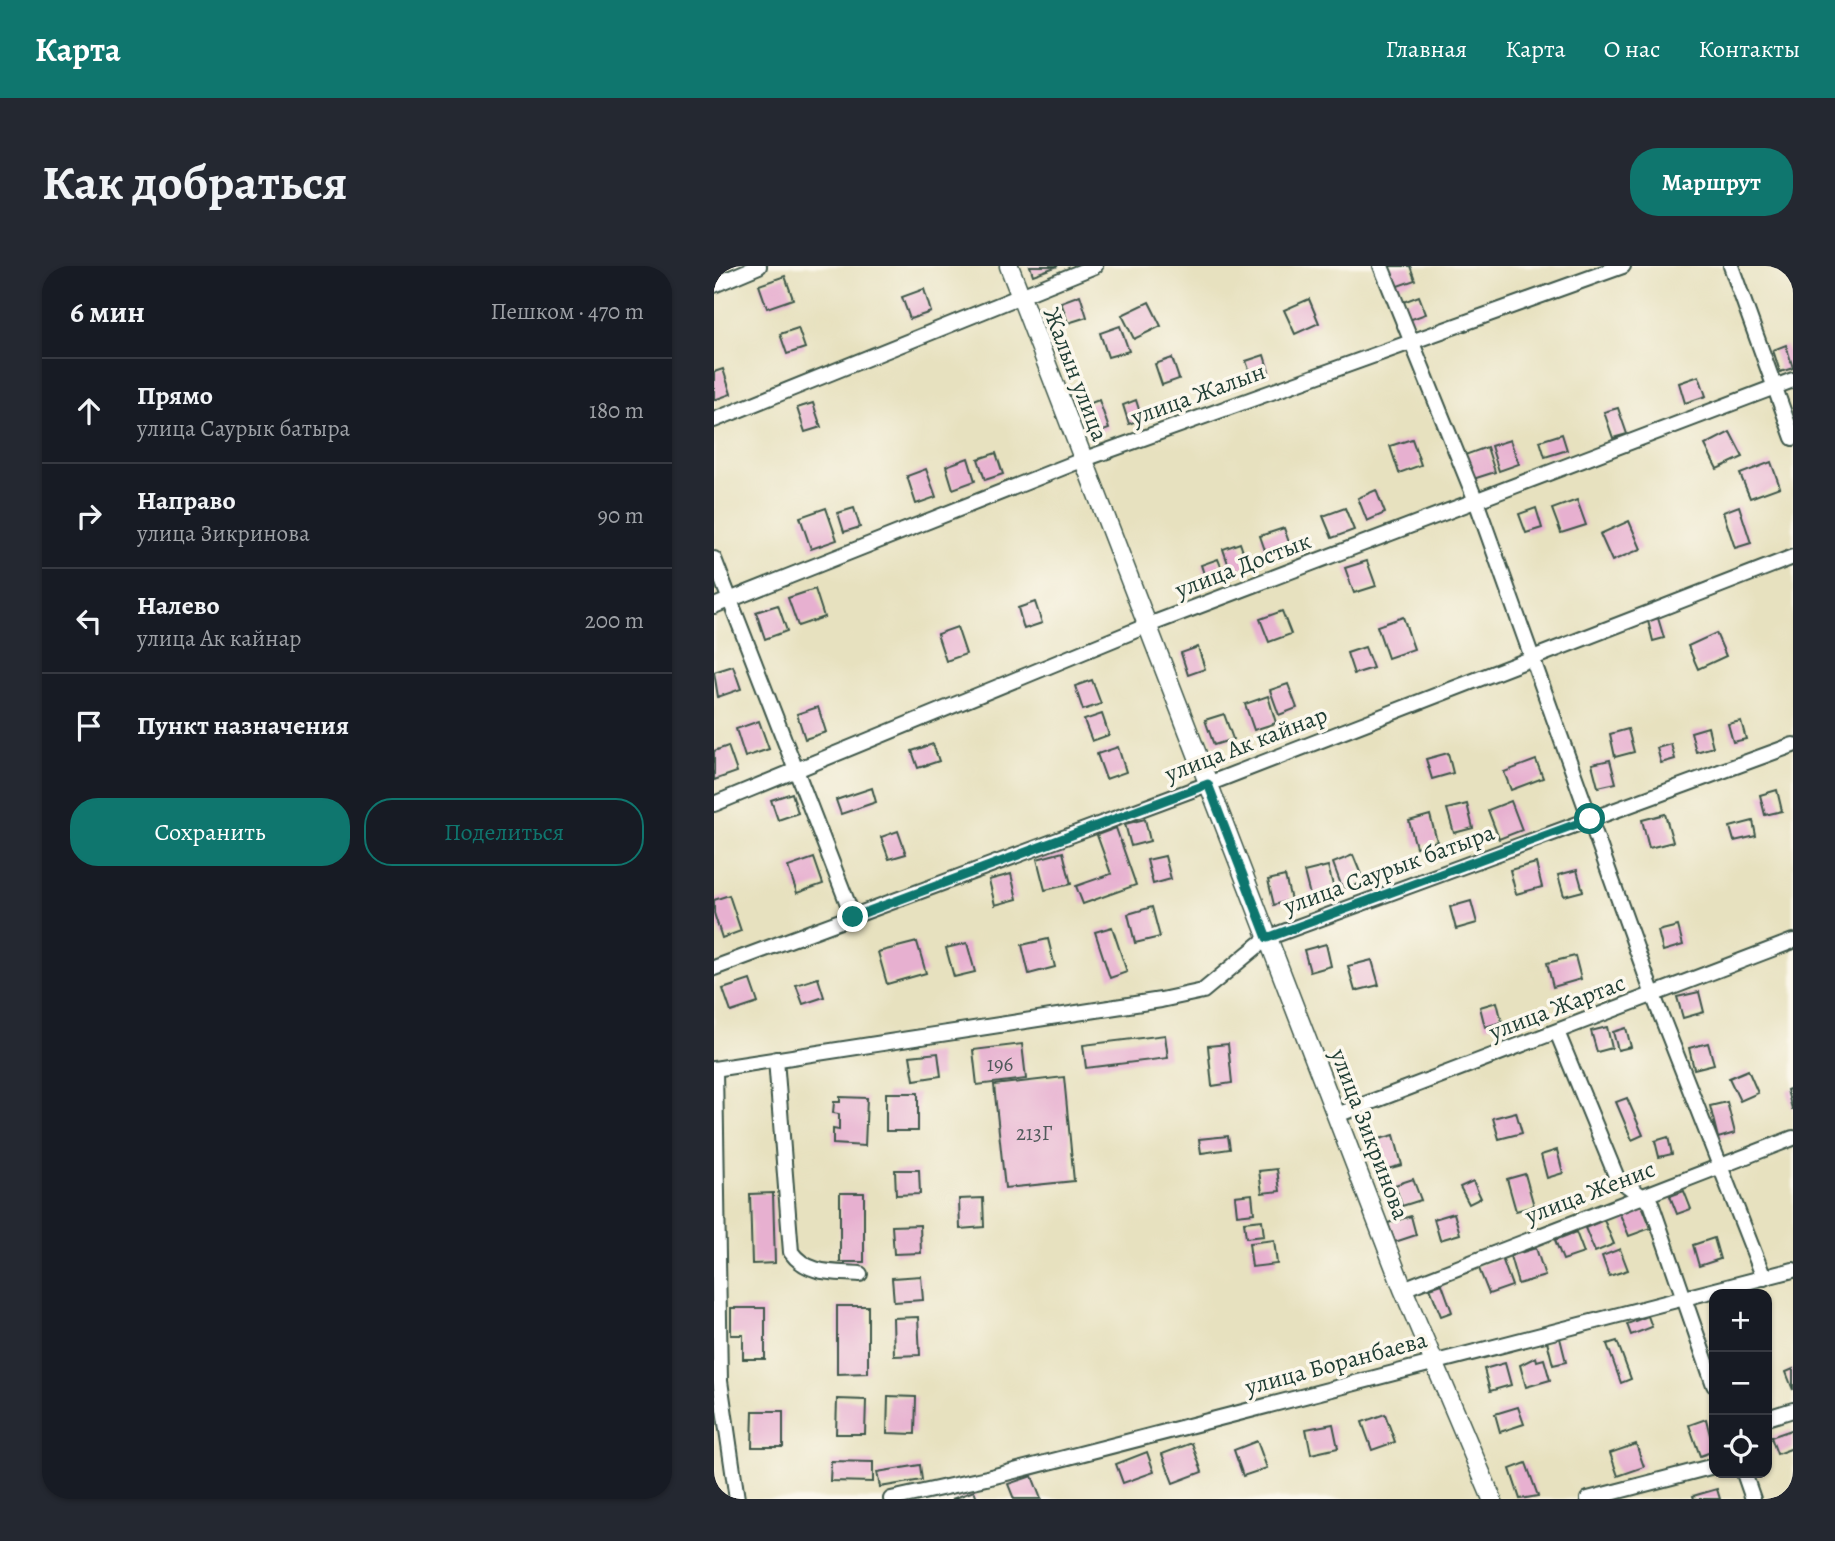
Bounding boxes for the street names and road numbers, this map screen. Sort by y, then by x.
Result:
street label: Жалын улица [1036,303,1116,445]
street label: улица Жалын [1125,355,1270,433]
street label: улица Достык [1170,524,1315,606]
street label: улица Ак кайнар [1159,698,1332,790]
street label: улица Саурык батыра [1278,816,1499,922]
street label: улица Жартас [1483,966,1630,1048]
street label: улица Зикринова [1322,1043,1417,1224]
street label: улица Женис [1520,1153,1659,1232]
street label: улица Боранбаева [1240,1323,1431,1403]

